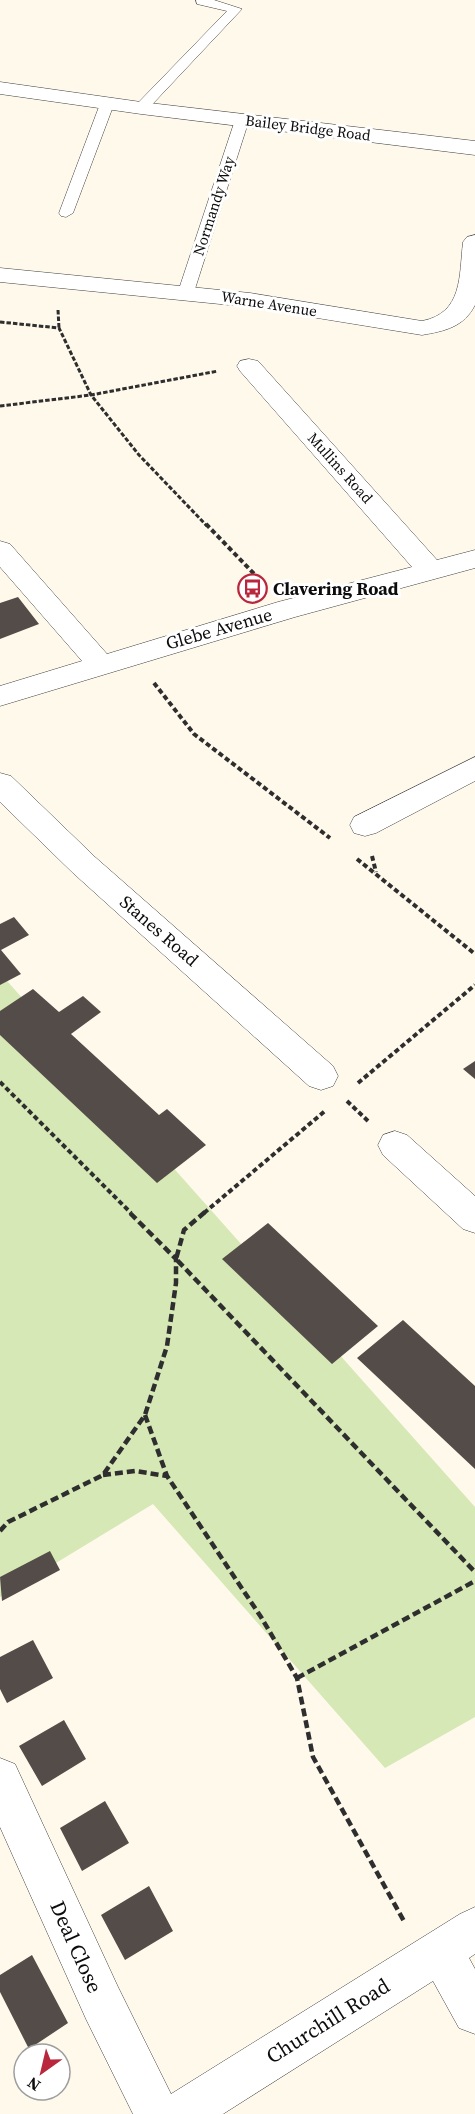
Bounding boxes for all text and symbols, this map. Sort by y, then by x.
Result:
street label: Bailey Bridge Road [244,109,372,146]
street label: Normandy Way [188,153,240,258]
street label: Warne Avenue [220,286,319,321]
street label: Mullins Road [303,428,378,508]
bus stop icon: Clavering Road [236,573,268,605]
place label: Clavering Road [273,576,399,601]
street label: Glebe Avenue [163,601,275,656]
street label: Stanes Road [115,889,204,972]
street label: Deal Close [43,1896,110,1998]
street label: Churchill Road [260,1971,395,2070]
north arrow [12,2042,72,2102]
text: N [22,2072,45,2097]

